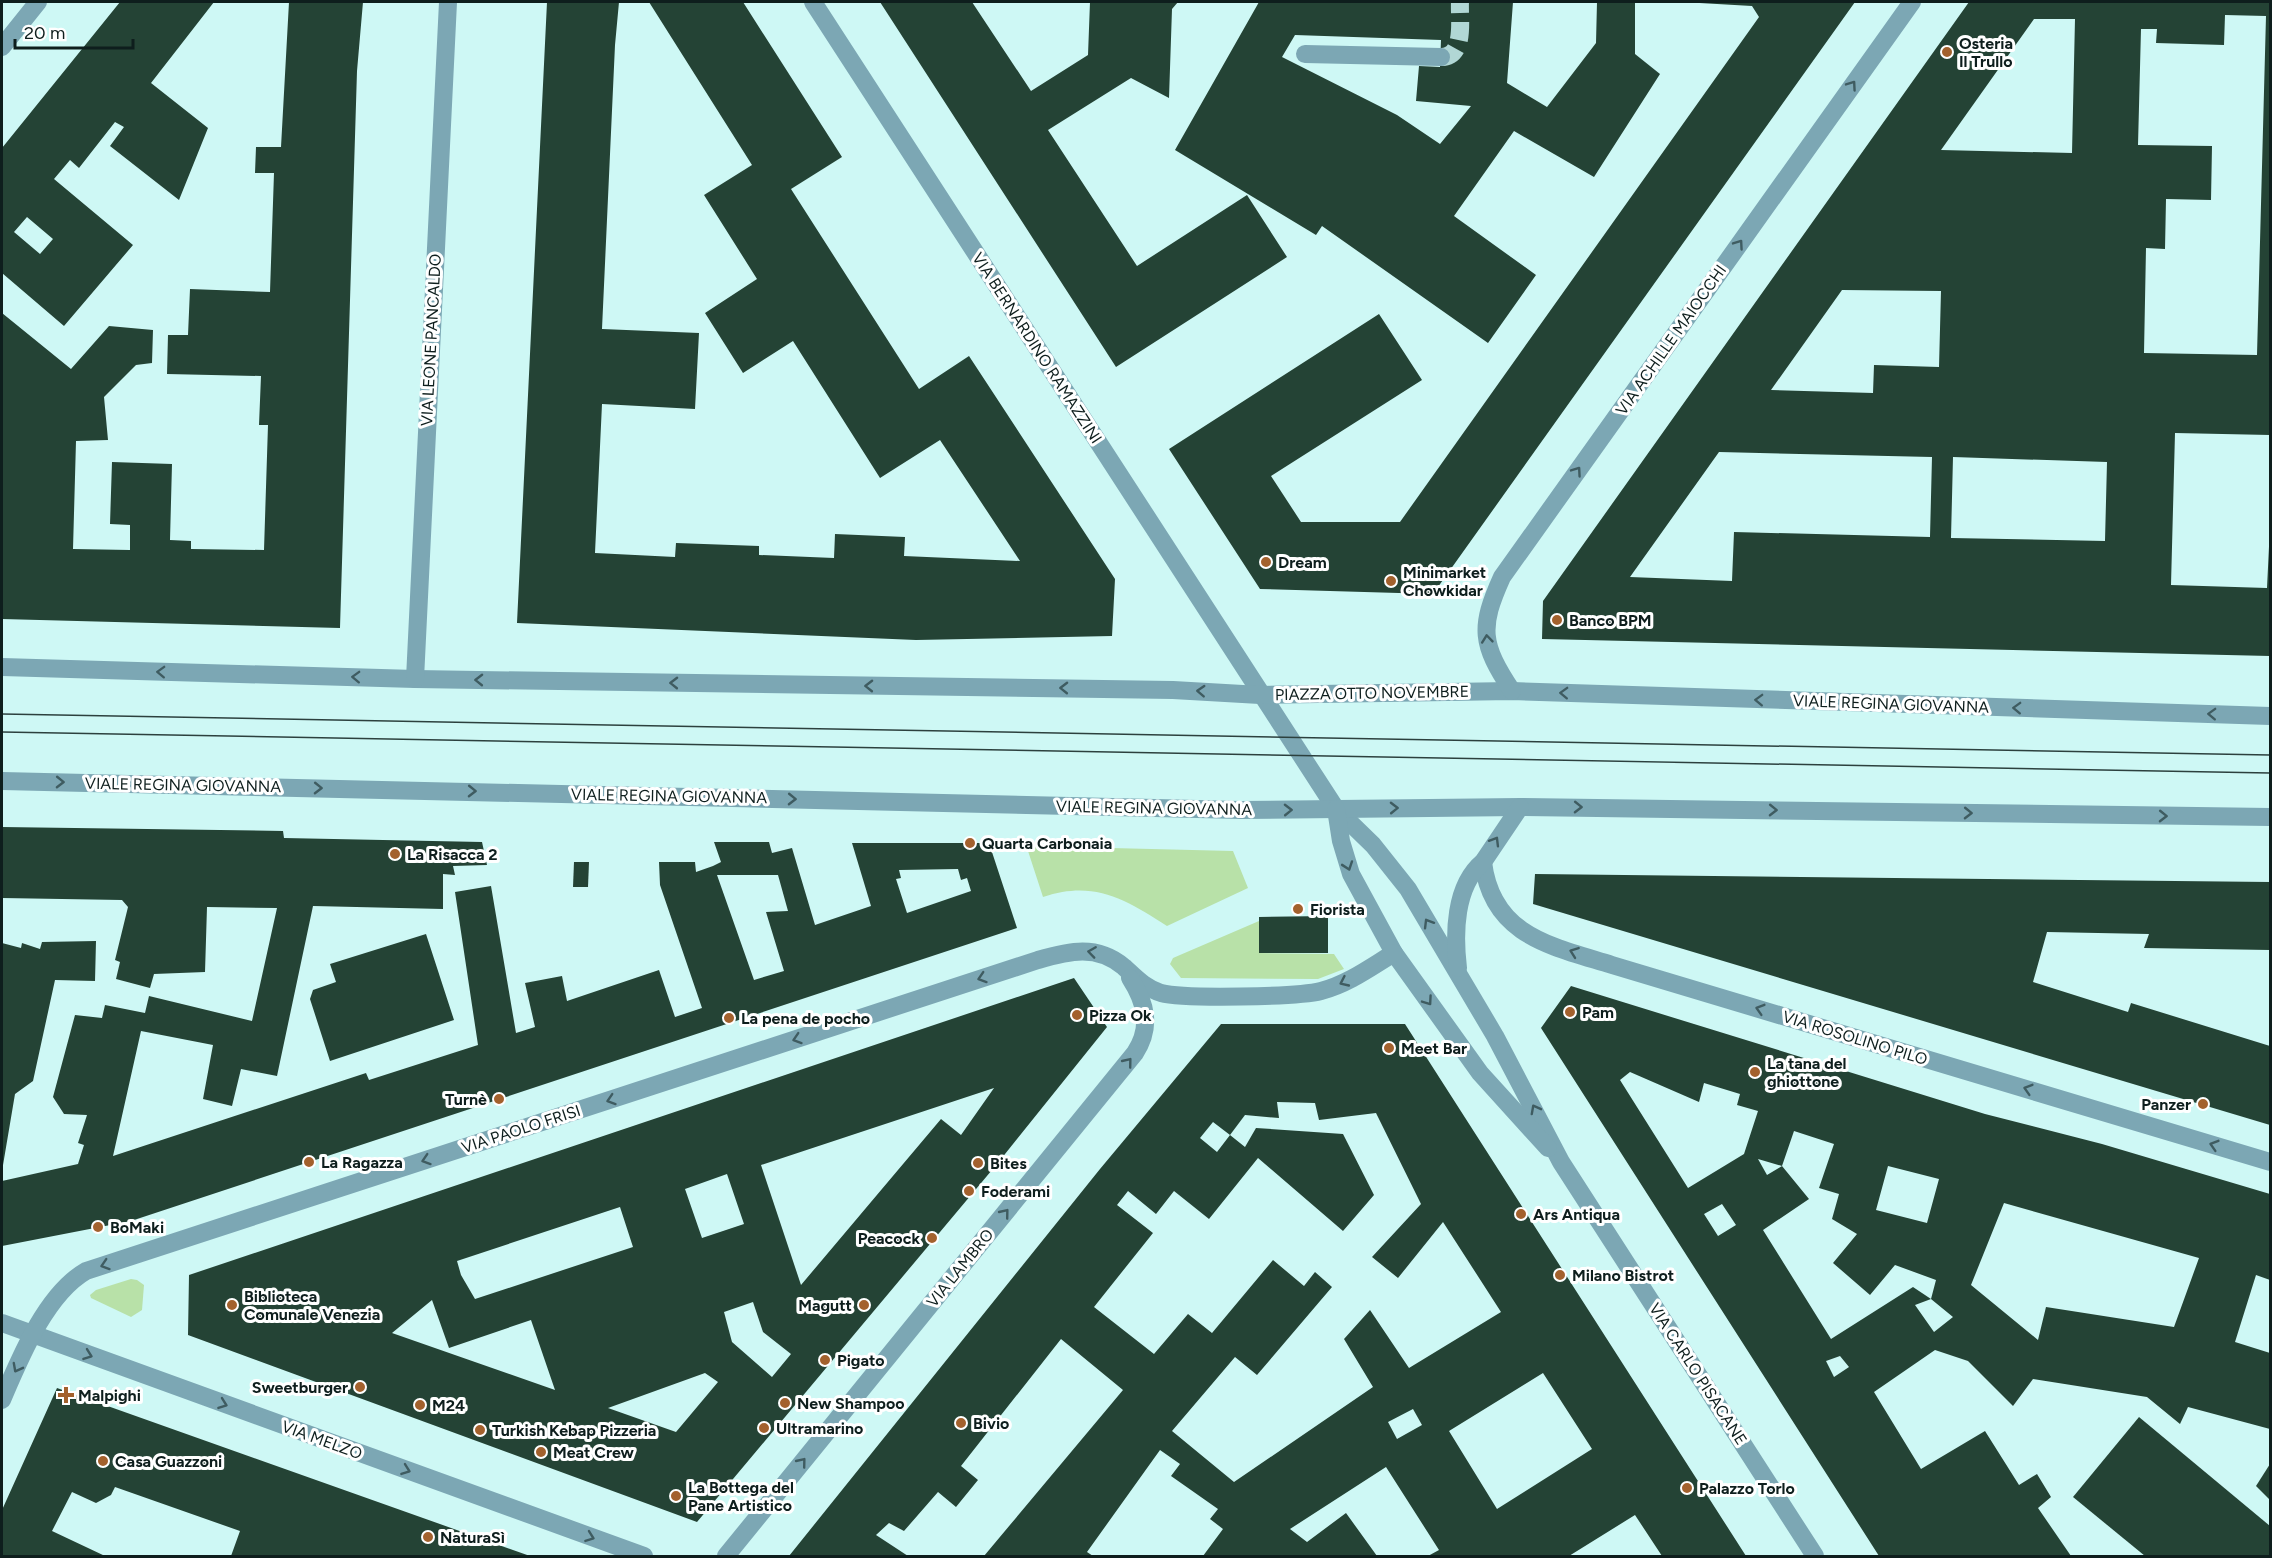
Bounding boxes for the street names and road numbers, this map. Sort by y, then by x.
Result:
street label: VIA BERNARDINO RAMAZZINI [968,249,1106,447]
street label: VIA LEONE PANCALDO [417,253,445,427]
street label: VIA ACHILLE MAIOCCHI [1612,261,1730,419]
street label: PIAZZA OTTO NOVEMBRE [1275,682,1469,704]
street label: VIALE REGINA GIOVANNA [1793,691,1990,717]
street label: VIALE REGINA GIOVANNA [85,774,281,796]
street label: VIALE REGINA GIOVANNA [571,785,767,807]
street label: VIALE REGINA GIOVANNA [1056,797,1252,819]
street label: VIA ROSOLINO PILO [1780,1007,1930,1069]
street label: VIA PAOLO FRISI [459,1101,583,1157]
street label: VIA LAMBRO [923,1225,997,1311]
street label: VIA CARLO PISACANE [1645,1300,1751,1448]
street label: VIA MELZO [279,1417,365,1463]

